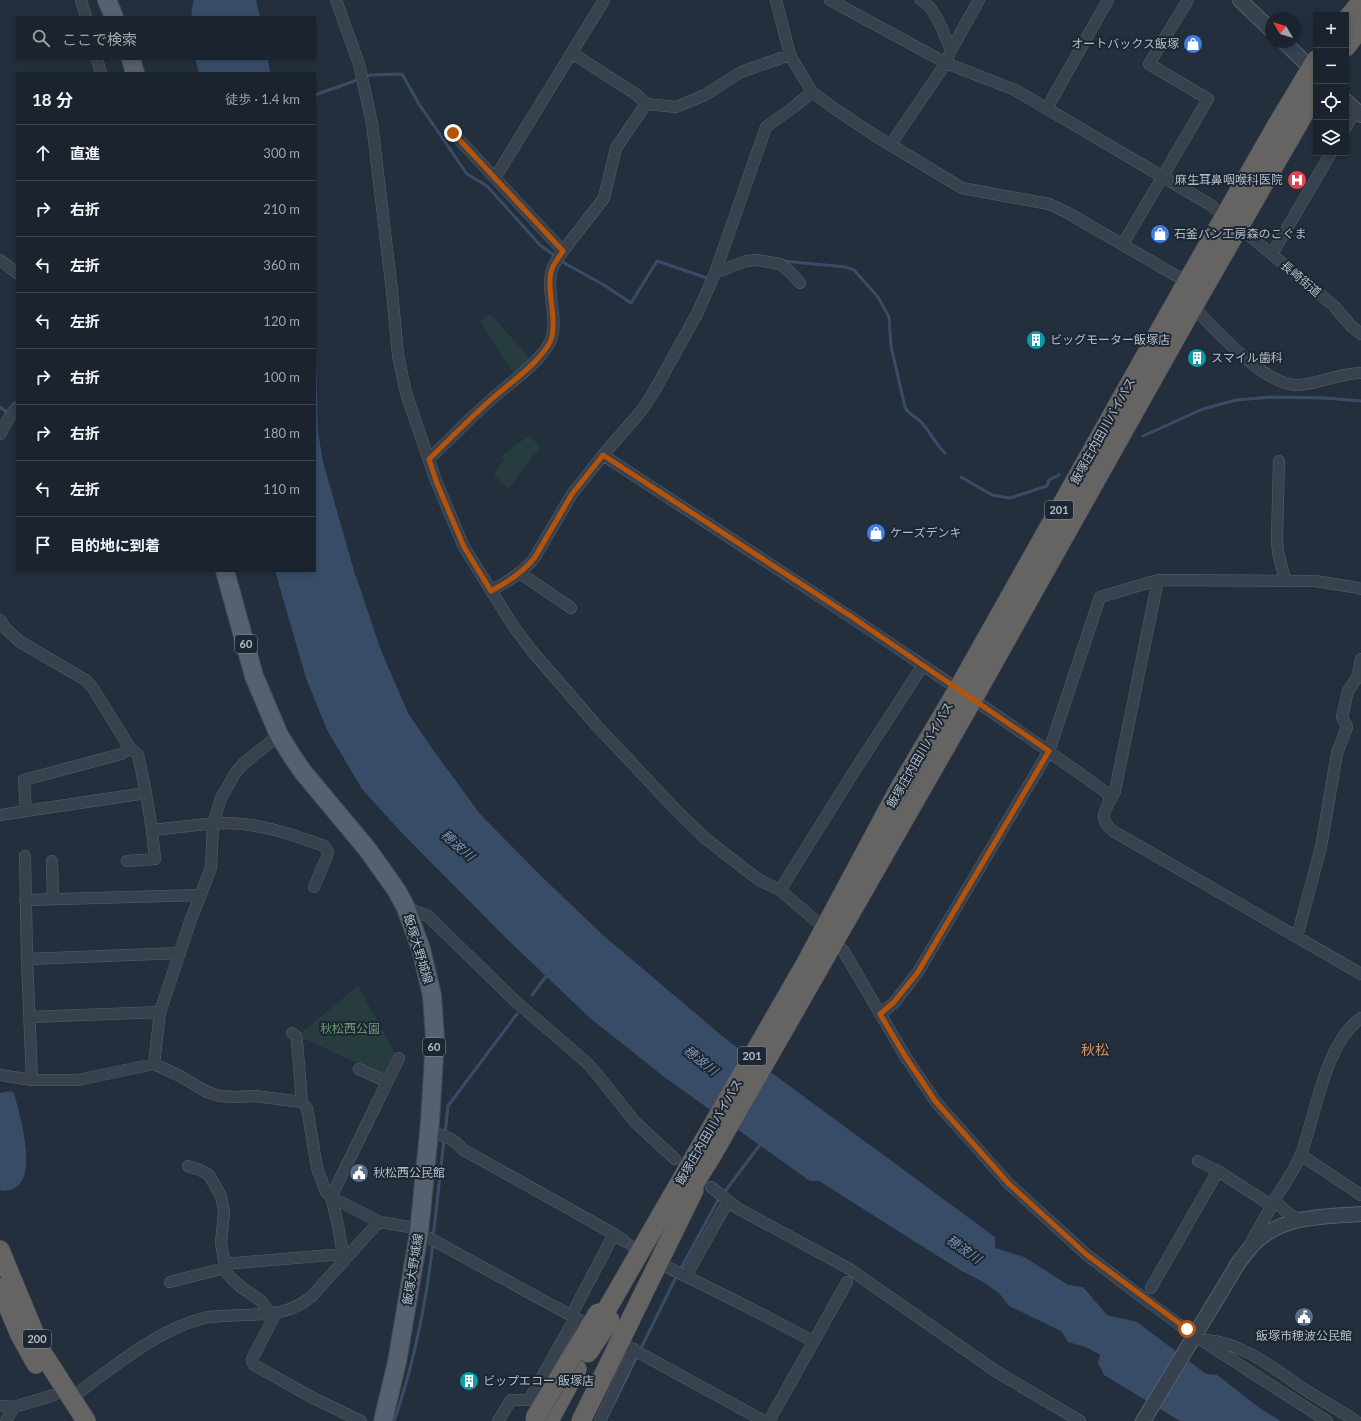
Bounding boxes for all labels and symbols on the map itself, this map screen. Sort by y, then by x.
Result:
north arrow [1265,12,1301,48]
shop icon: オートバックス飯塚 [1182,33,1204,55]
place label: オートバックス飯塚 [1071,36,1179,51]
route end [444,124,462,142]
hospital icon: 麻生耳鼻咽喉科医院 [1286,169,1308,191]
place label: 麻生耳鼻咽喉科医院 [1175,172,1283,187]
shop icon: 石釜パン工房森のこぐま [1149,223,1171,245]
place label: 石釜パン工房森のこぐま [1174,226,1307,241]
street label: 長崎街道 [1278,257,1325,300]
building icon: ビッグモーター飯塚店 [1025,329,1047,351]
place label: ビッグモーター飯塚店 [1050,332,1170,347]
building icon: スマイル歯科 [1186,347,1208,369]
place label: スマイル歯科 [1211,350,1283,365]
street label: 飯塚庄内田川バイパス [1067,375,1138,487]
road number: 201 [1045,501,1073,519]
shop icon: ケーズデンキ [865,522,887,544]
place label: ケーズデンキ [890,525,961,540]
road number: 60 [235,635,257,653]
street label: 飯塚庄内田川バイパス [883,699,956,810]
water label: 穂波川 [438,826,479,865]
street label: 飯塚大野城線 [401,912,436,985]
park label: 秋松西公園 [320,1021,380,1036]
road number: 60 [423,1038,445,1056]
district label: 秋松 [1081,1041,1109,1058]
water label: 穂波川 [681,1042,723,1080]
road number: 201 [738,1047,766,1065]
street label: 飯塚庄内田川バイパス [672,1076,745,1187]
public building icon: 秋松西公民館 [348,1162,370,1184]
place label: 秋松西公民館 [373,1165,445,1180]
water label: 穂波川 [943,1231,986,1268]
street label: 飯塚大野城線 [399,1232,426,1306]
public building icon: 飯塚市穂波公民館 [1293,1306,1315,1328]
route start [1178,1320,1196,1338]
place label: 飯塚市穂波公民館 [1256,1328,1352,1343]
road number: 200 [23,1330,51,1348]
building icon: ビップエコー 飯塚店 [458,1370,480,1392]
place label: ビップエコー 飯塚店 [483,1373,594,1388]

